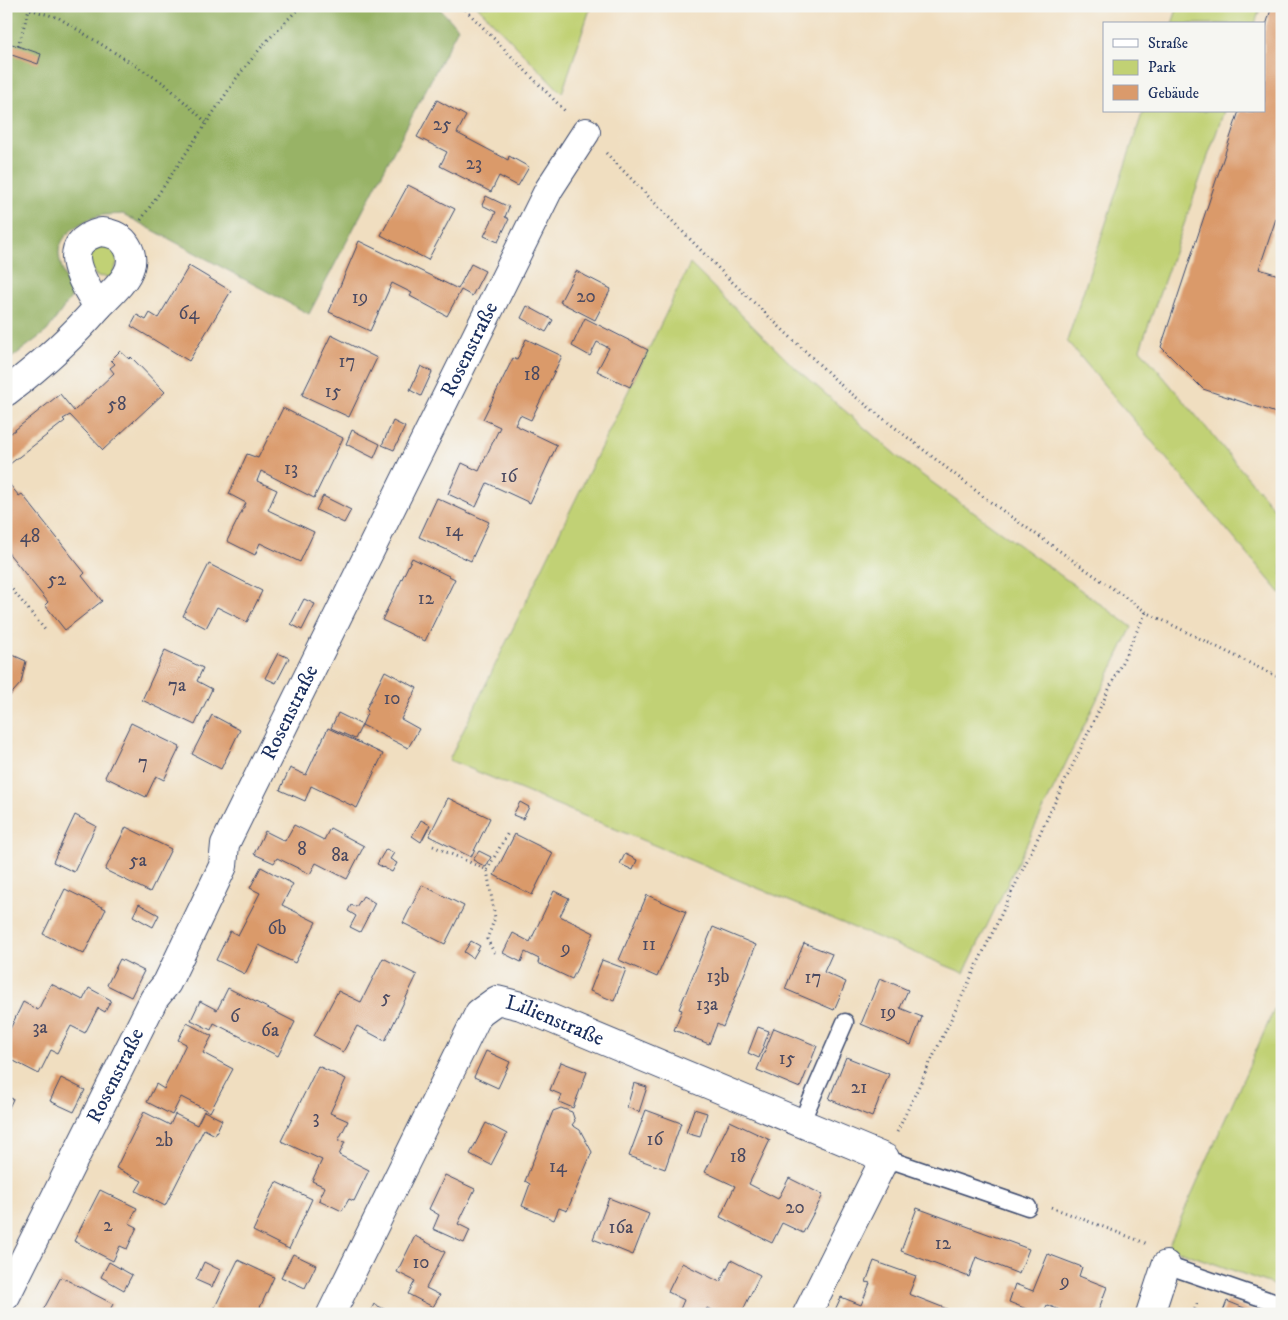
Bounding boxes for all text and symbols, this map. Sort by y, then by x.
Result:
legend [1103,22,1266,112]
text: Straße [1148,34,1188,53]
text: Park [1148,58,1177,77]
text: Gebäude [1148,84,1199,103]
house number: 25 [433,113,452,136]
house number: 23 [466,152,482,175]
house number: 20 [576,285,596,308]
house number: 19 [352,286,368,309]
street label: Rosenstraße [435,297,504,401]
house number: 64 [179,302,200,325]
house number: 17 [339,350,356,373]
house number: 18 [524,363,540,386]
house number: 15 [325,380,342,403]
house number: 58 [108,393,126,416]
house number: 13 [284,457,298,480]
house number: 16 [501,465,519,488]
house number: 14 [445,519,464,542]
house number: 48 [20,525,40,548]
house number: 52 [48,568,67,591]
house number: 12 [418,587,435,610]
street label: Rosenstraße [256,660,325,764]
house number: 7a [168,674,186,697]
house number: 10 [383,687,401,710]
house number: 7 [138,751,148,774]
house number: 8 [297,838,307,861]
house number: 8a [331,844,349,867]
house number: 5a [129,849,147,872]
house number: 6b [268,917,286,940]
house number: 11 [642,933,656,956]
house number: 9 [560,937,571,960]
house number: 13b [707,965,730,988]
house number: 17 [805,966,822,989]
house number: 5 [381,986,391,1009]
street label: Lilienstraße [503,990,608,1052]
house number: 13a [696,993,718,1016]
house number: 19 [880,1001,896,1024]
house number: 6 [230,1005,241,1028]
house number: 3a [32,1016,48,1039]
house number: 6a [261,1019,279,1042]
street label: Rosenstraße [81,1024,150,1128]
house number: 15 [779,1047,796,1070]
house number: 21 [851,1076,867,1099]
house number: 3 [312,1106,320,1129]
house number: 16 [647,1128,665,1151]
house number: 2b [155,1129,173,1152]
house number: 18 [730,1145,746,1168]
house number: 14 [549,1155,568,1178]
house number: 20 [785,1196,805,1219]
house number: 2 [103,1214,113,1237]
house number: 16a [609,1216,633,1239]
house number: 12 [935,1232,952,1255]
house number: 10 [412,1251,430,1274]
house number: 9 [1059,1270,1070,1293]

